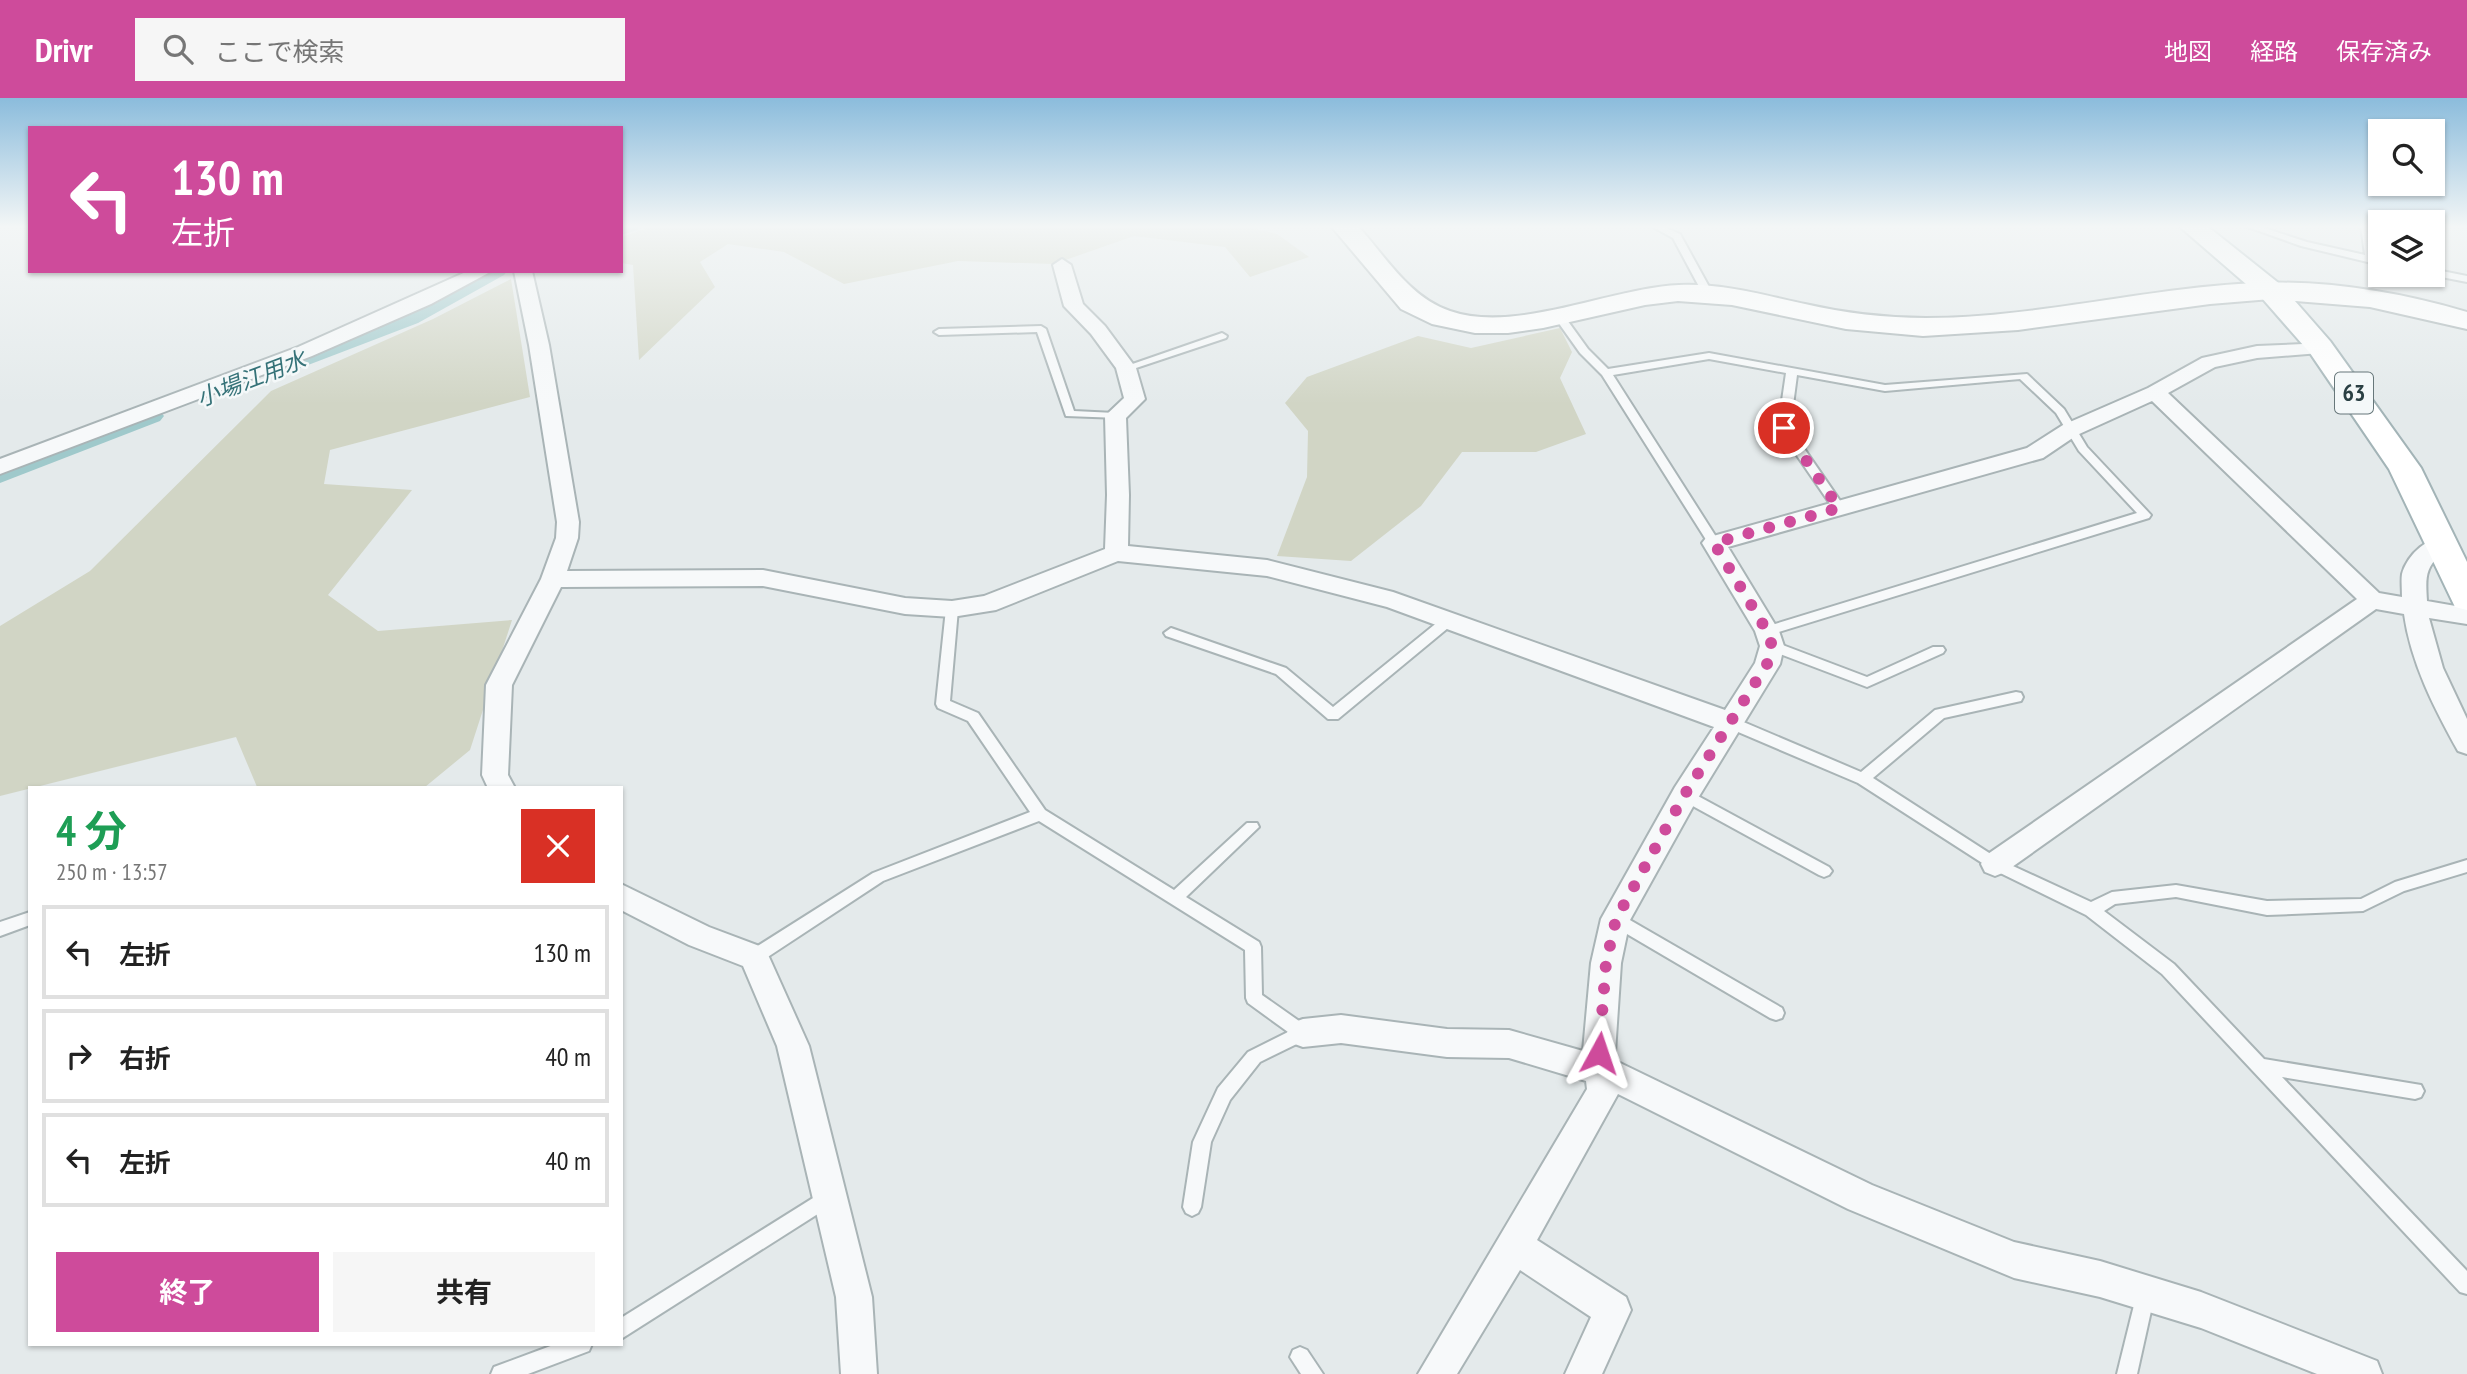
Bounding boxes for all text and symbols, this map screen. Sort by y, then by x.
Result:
search box [135,18,625,81]
text: Drivr [35,28,93,71]
icon: search [159,30,197,68]
text: ここで検索 [215,35,345,68]
text: 地図 [2164,36,2212,67]
text: 経路 [2250,36,2298,67]
text: 保存済み [2336,36,2432,67]
map controls [2368,119,2445,287]
button: search [2368,119,2445,196]
text: 130 m [171,145,284,209]
icon: left [56,154,147,245]
button: layers [2368,210,2445,287]
text: 左折 [171,211,235,253]
water label: 小場江用水 [192,343,312,413]
road number: 63 [2335,372,2373,414]
pin [1754,398,1814,458]
icon: arrive [1765,409,1803,447]
text: 4 分 [56,803,127,858]
button: close [521,809,595,883]
text: 250 m · 13:57 [56,857,168,886]
icon: left [60,933,98,971]
text: 130 m [533,936,591,969]
text: 左折 [119,938,171,971]
position arrow [1562,1016,1636,1090]
icon: right [60,1037,98,1075]
text: 40 m [545,1040,591,1073]
text: 右折 [119,1042,171,1075]
icon: left [60,1141,98,1179]
text: 40 m [545,1144,591,1177]
text: 左折 [119,1146,171,1179]
button: 終了 [56,1252,319,1332]
button: 共有 [333,1252,595,1332]

